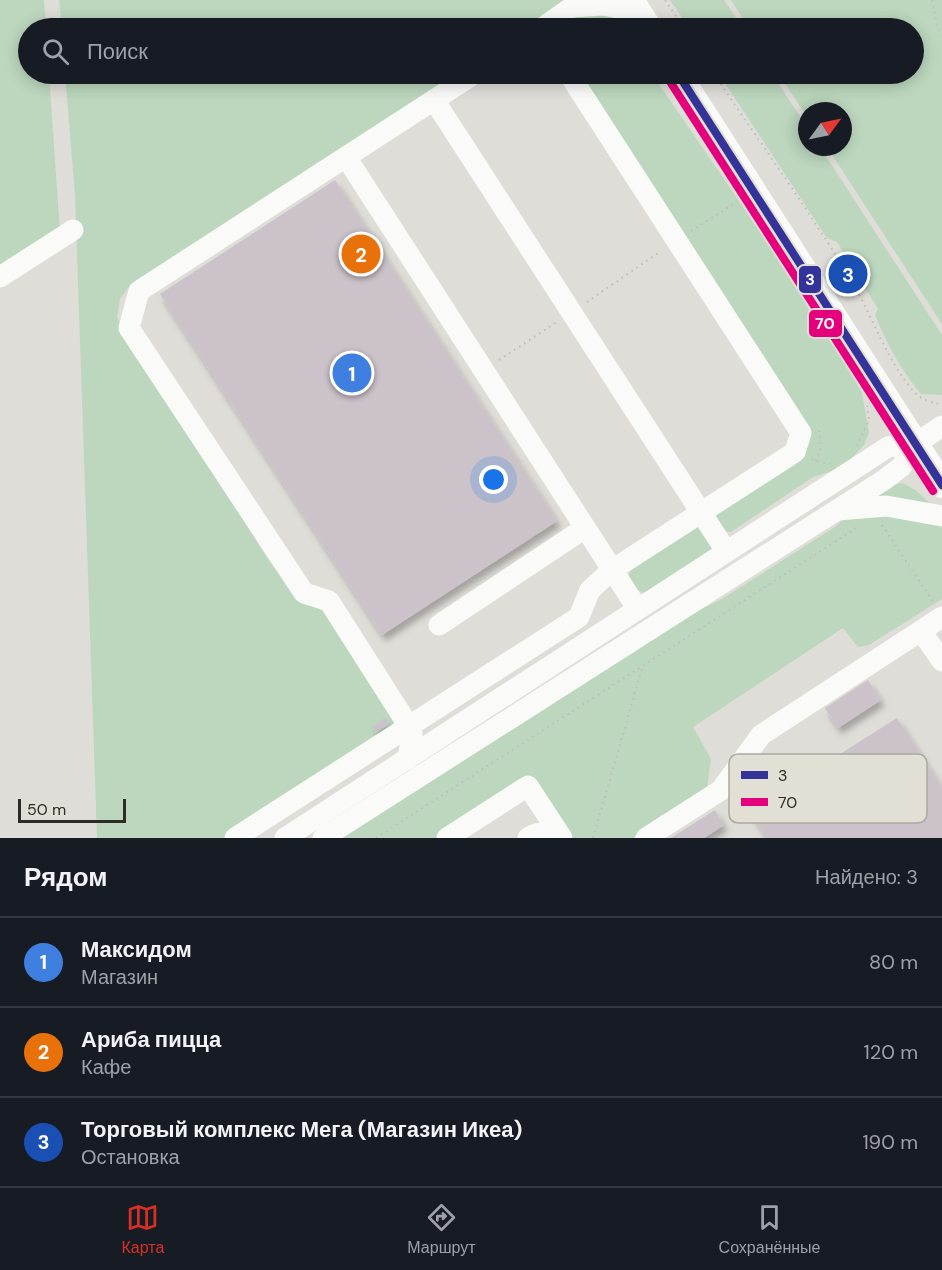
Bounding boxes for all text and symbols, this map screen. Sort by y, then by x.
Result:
search box [18,18,924,84]
icon: search [39,35,72,68]
text: Поиск [87,37,148,66]
north arrow [798,102,852,156]
pin: 2 [342,232,380,276]
pin: 3 [828,252,868,296]
line badge: 3 [798,265,822,294]
text: 3 [805,269,815,290]
line badge: 70 [808,309,843,338]
text: 70 [815,313,835,334]
pin: 1 [332,350,372,395]
your location [479,465,508,494]
legend [729,754,927,823]
text: 3 [778,765,787,786]
text: 70 [778,792,797,813]
scale bar [18,796,126,824]
text: 50 m [27,799,66,820]
text: Рядом [24,860,107,894]
text: Найдено: 3 [815,864,918,890]
text: Максидом [81,935,192,964]
text: 1 [40,949,47,975]
text: 80 m [869,949,918,975]
text: Магазин [81,964,158,990]
text: Ариба пицца [81,1025,221,1054]
text: 2 [38,1039,49,1065]
text: 120 m [864,1039,918,1065]
text: Кафе [81,1054,131,1080]
text: Торговый комплекс Мега (Магазин Икеа) [81,1115,522,1144]
text: 3 [37,1129,50,1155]
text: 190 m [862,1129,918,1155]
text: Остановка [81,1144,180,1170]
tab: Карта [122,1201,164,1258]
tab: Маршрут [407,1201,476,1258]
tab: Сохранённые [719,1201,820,1258]

